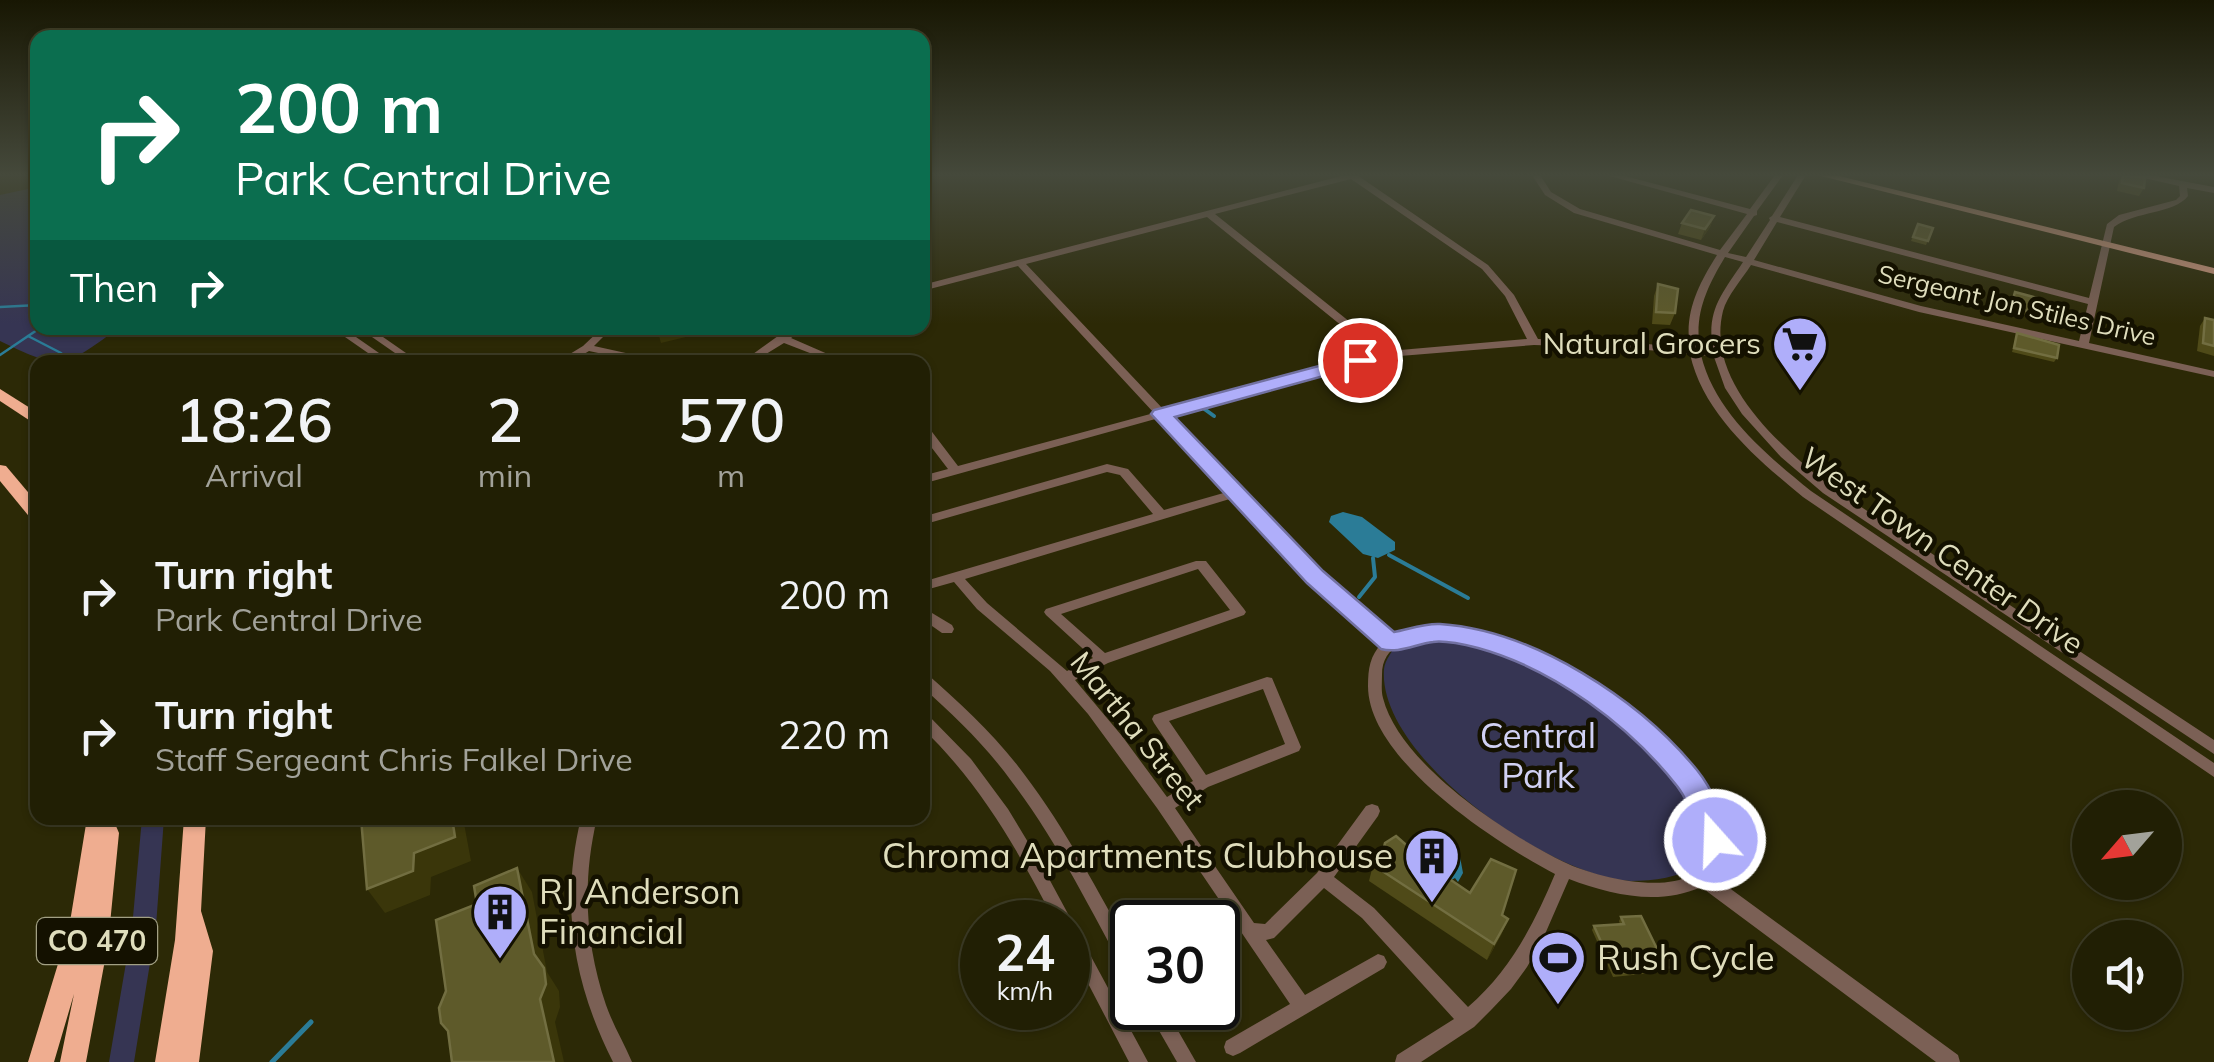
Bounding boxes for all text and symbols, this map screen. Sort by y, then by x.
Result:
text: 200 m [235,63,443,151]
icon: right [70,70,200,200]
text: Park Central Drive [235,150,612,206]
street label: Sergeant Jon Stiles Drive [1875,257,2159,352]
icon: right [178,260,233,315]
text: Then [70,264,158,312]
supermarket icon: Natural Grocers [1770,314,1830,393]
pin [1318,318,1403,403]
place label: Natural Grocers [1543,324,1761,362]
icon: arrive [1333,333,1388,388]
text: 18:26 [175,382,333,457]
text: 2 [487,382,523,457]
text: 570 [677,382,785,457]
street label: West Town Center Drive [1794,438,2091,662]
text: Arrival [205,455,303,495]
text: min [478,455,532,495]
text: m [717,455,745,495]
text: Turn right [155,551,332,599]
icon: right [70,568,125,623]
text: 200 m [778,571,890,619]
text: Park Central Drive [155,599,423,639]
street label: Martha Street [1063,644,1213,817]
text: Turn right [155,691,332,739]
icon: right [70,708,125,763]
text: 220 m [778,711,890,759]
park label: Central Park [1480,713,1596,797]
text: Staff Sergeant Chris Falkel Drive [155,739,633,779]
position arrow [1663,788,1767,892]
north arrow [2072,790,2182,900]
map controls [2072,790,2182,1030]
building icon: Chroma Apartments Clubhouse [1402,826,1462,905]
place label: Chroma Apartments Clubhouse [882,833,1393,877]
place label: RJ Anderson Financial [539,869,741,953]
building icon: RJ Anderson Financial [470,882,530,961]
speed limit sign: 30 [1110,900,1240,1030]
road number: CO 470 [37,918,157,964]
button: sound [2072,920,2182,1030]
text: 24 [995,921,1055,984]
sports icon: Rush Cycle [1528,928,1588,1007]
place label: Rush Cycle [1597,935,1775,979]
text: km/h [997,975,1053,1006]

